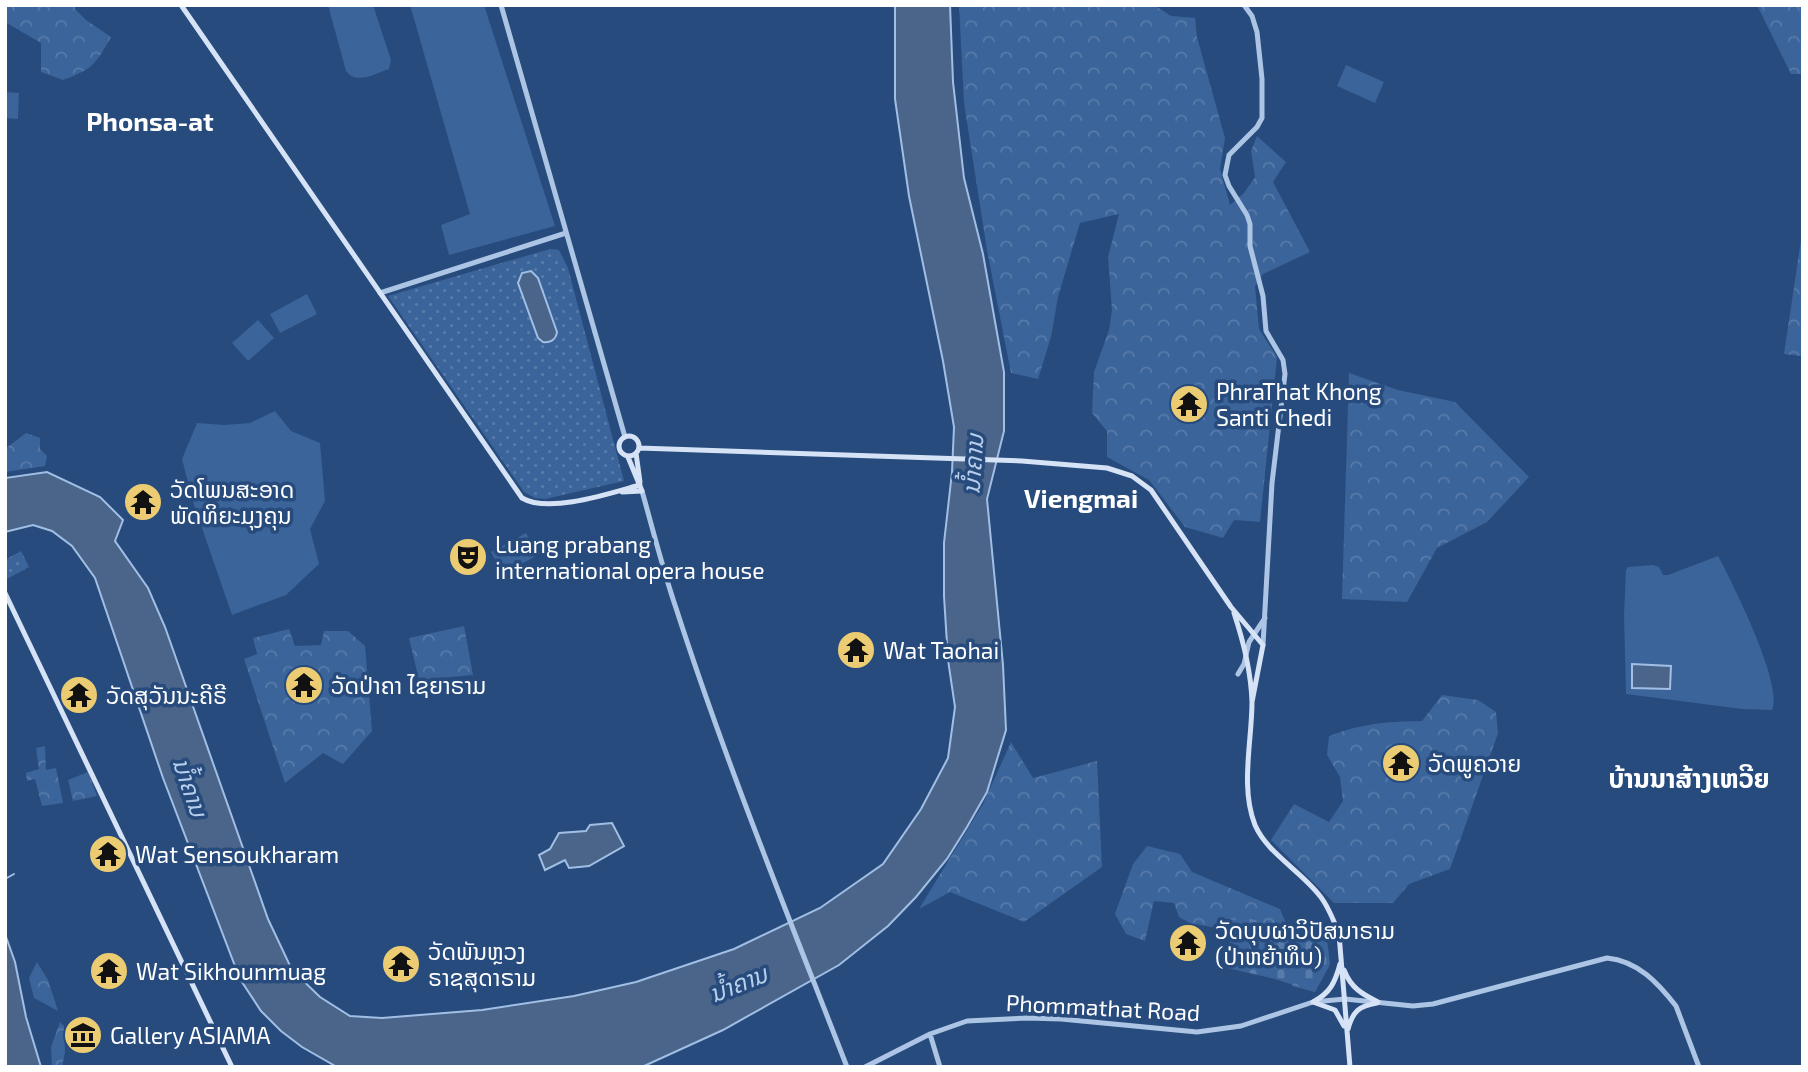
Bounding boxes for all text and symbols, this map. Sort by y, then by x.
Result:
district label: Phonsa-at [86,105,214,136]
place label: PhraThat Khong Santi Chedi [1216,377,1382,431]
temple icon: PhraThat Khong Santi Chedi [1168,383,1210,425]
water label: ນ້ຳຄານ [953,431,989,495]
place label: ວັດໂພນສະອາດ ພັດທິຍະມຸງຄຸນ [170,475,294,531]
temple icon: ວັດໂພນສະອາດ ພັດທິຍະມຸງຄຸນ [122,481,164,523]
district label: Viengmai [1024,482,1138,513]
place label: Luang prabang international opera house [495,530,765,584]
theatre icon: Luang prabang international opera house [447,536,489,578]
temple icon: Wat Taohai [835,629,877,671]
place label: Wat Taohai [883,636,999,664]
temple icon: ວັດປ່າຄາ ໄຊຍາຣາມ [283,664,325,706]
place label: ວັດປ່າຄາ ໄຊຍາຣາມ [331,671,486,699]
temple icon: ວັດສຸວັນນະຄີຣີ [58,674,100,716]
place label: ວັດສຸວັນນະຄີຣີ [106,681,227,711]
temple icon: ວັດພູຄວາຍ [1380,742,1422,784]
place label: ວັດພູຄວາຍ [1428,749,1521,779]
water label: ນ້ຳຄານ [168,753,217,822]
district label: ບ້ານນາສ້າງເຫວີຍ [1608,762,1770,793]
temple icon: Wat Sensoukharam [87,833,129,875]
place label: Wat Sensoukharam [135,840,339,868]
place label: ວັດບຸບຜາວິປັສນາຣາມ (ປ່າຫຍ້າທຶບ) [1215,916,1395,970]
temple icon: ວັດບຸບຜາວິປັສນາຣາມ (ປ່າຫຍ້າທຶບ) [1167,922,1209,964]
place label: ວັດພັນຫຼວງ ຣາຊສຸດາຣາມ [428,937,536,993]
temple icon: ວັດພັນຫຼວງ ຣາຊສຸດາຣາມ [380,943,422,985]
temple icon: Wat Sikhounmuag [88,950,130,992]
water label: ນ້ຳຄານ [704,956,773,1008]
place label: Wat Sikhounmuag [136,957,326,985]
street label: Phommathat Road [1005,988,1201,1026]
museum icon: Gallery ASIAMA [62,1014,104,1056]
place label: Gallery ASIAMA [110,1021,271,1049]

